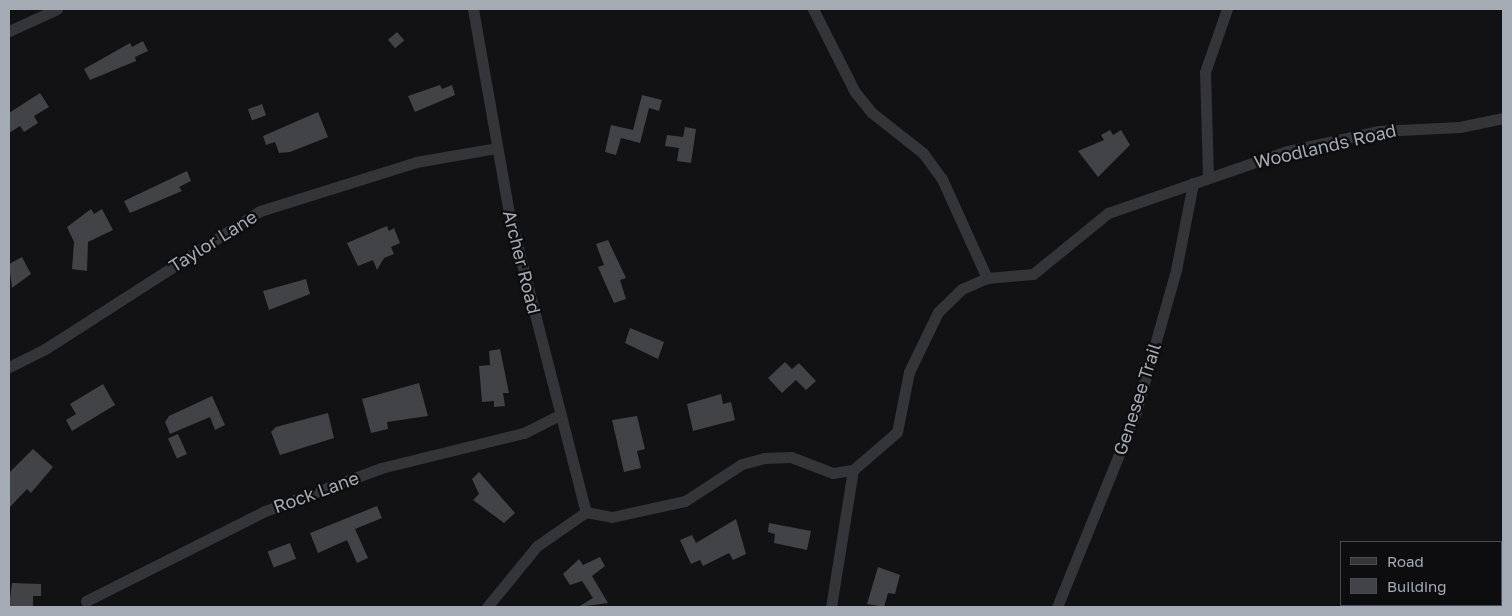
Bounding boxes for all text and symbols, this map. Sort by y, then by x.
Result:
street label: Woodlands Road [1252,119,1398,173]
street label: Taylor Lane [165,205,261,277]
street label: Archer Road [499,208,545,316]
street label: Genesee Trail [1109,340,1165,458]
street label: Rock Lane [270,467,362,517]
legend [1340,541,1502,606]
text: Road [1387,552,1424,570]
text: Building [1387,577,1447,595]

